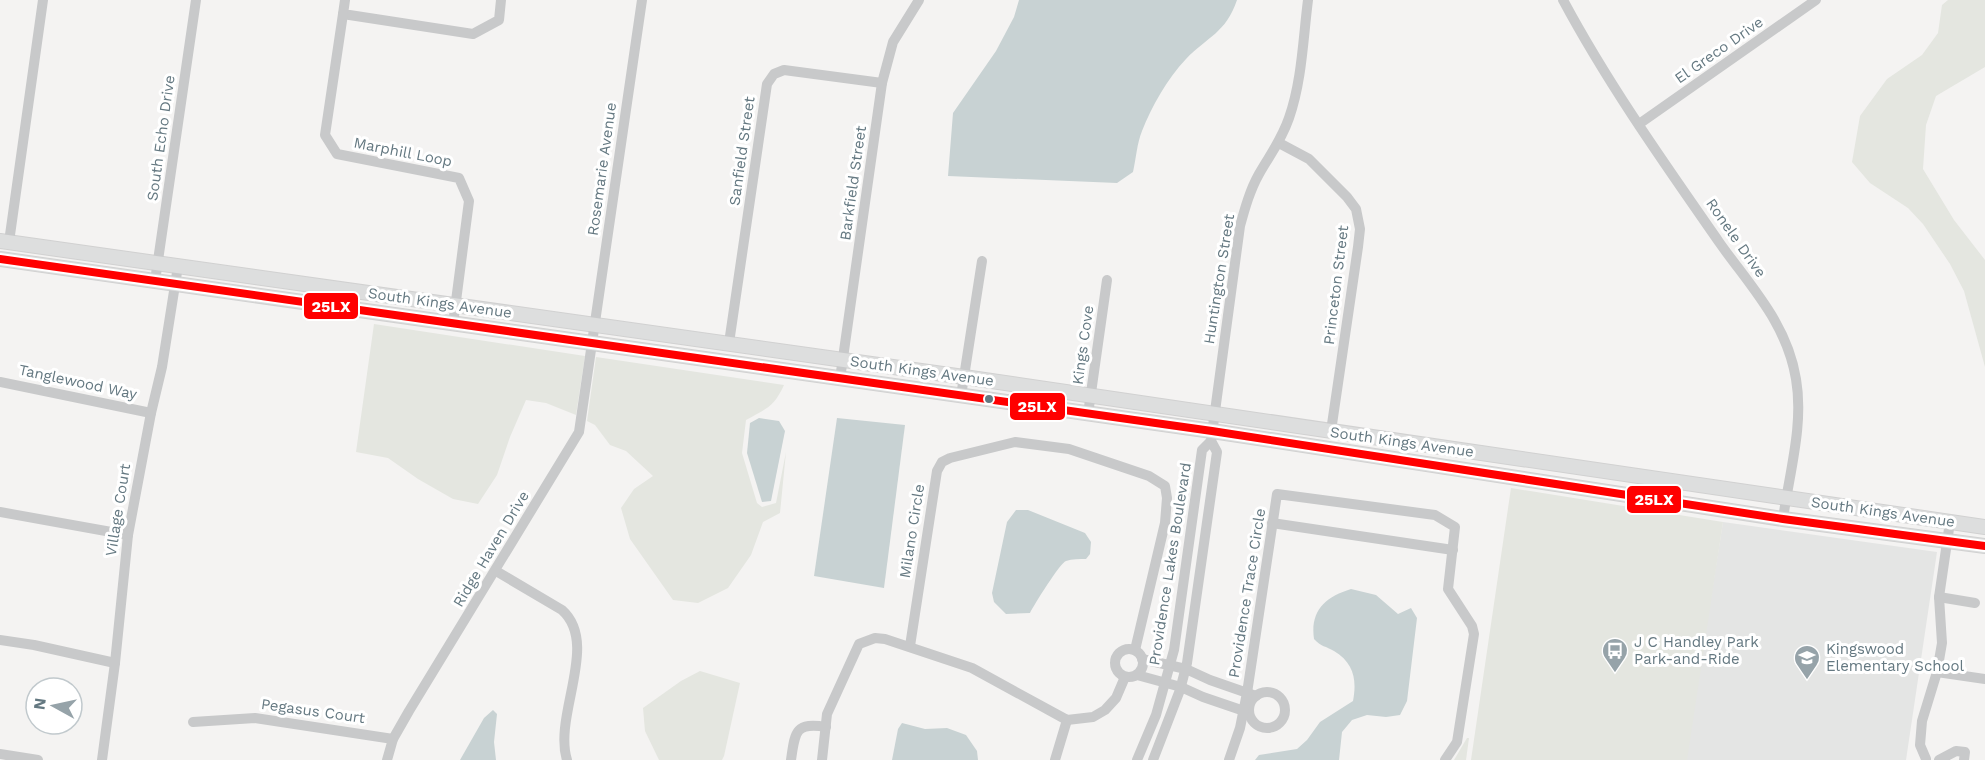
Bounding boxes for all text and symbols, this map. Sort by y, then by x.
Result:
street label: El Greco Drive [1671,13,1767,87]
street label: South Echo Drive [143,74,179,202]
street label: Sanfield Street [725,95,759,207]
street label: Rosemarie Avenue [584,101,620,237]
street label: Barkfield Street [836,124,870,242]
street label: Marphill Loop [352,134,454,170]
street label: Ronele Drive [1702,195,1770,281]
street label: Huntington Street [1200,212,1238,345]
street label: Princeton Street [1320,224,1352,346]
street label: South Kings Avenue [367,284,513,322]
line badge: 25LX [303,292,359,320]
text: 25LX [311,297,351,316]
street label: Kings Cove [1069,304,1097,386]
street label: South Kings Avenue [849,352,995,390]
street label: Tanglewood Way [17,361,139,403]
line badge: 25LX [1009,392,1066,421]
unlabelled marker [983,393,995,405]
text: 25LX [1017,397,1057,416]
street label: South Kings Avenue [1329,423,1475,461]
street label: Providence Lakes Boulevard [1145,461,1195,667]
street label: Village Court [102,462,134,558]
street label: Milano Circle [896,483,928,579]
line badge: 25LX [1626,485,1682,514]
street label: Ridge Haven Drive [449,488,533,610]
text: 25LX [1634,490,1674,509]
street label: South Kings Avenue [1810,493,1956,531]
street label: Providence Trace Circle [1225,507,1269,679]
place label: J C Handley Park Park-and-Ride [1634,633,1759,668]
bus stop icon: J C Handley Park Park-and-Ride [1600,636,1630,674]
place label: Kingswood Elementary School [1826,640,1965,675]
school or university icon: Kingswood Elementary School [1792,643,1822,681]
north arrow [24,676,84,736]
street label: Pegasus Court [260,695,367,727]
text: N [29,697,50,711]

